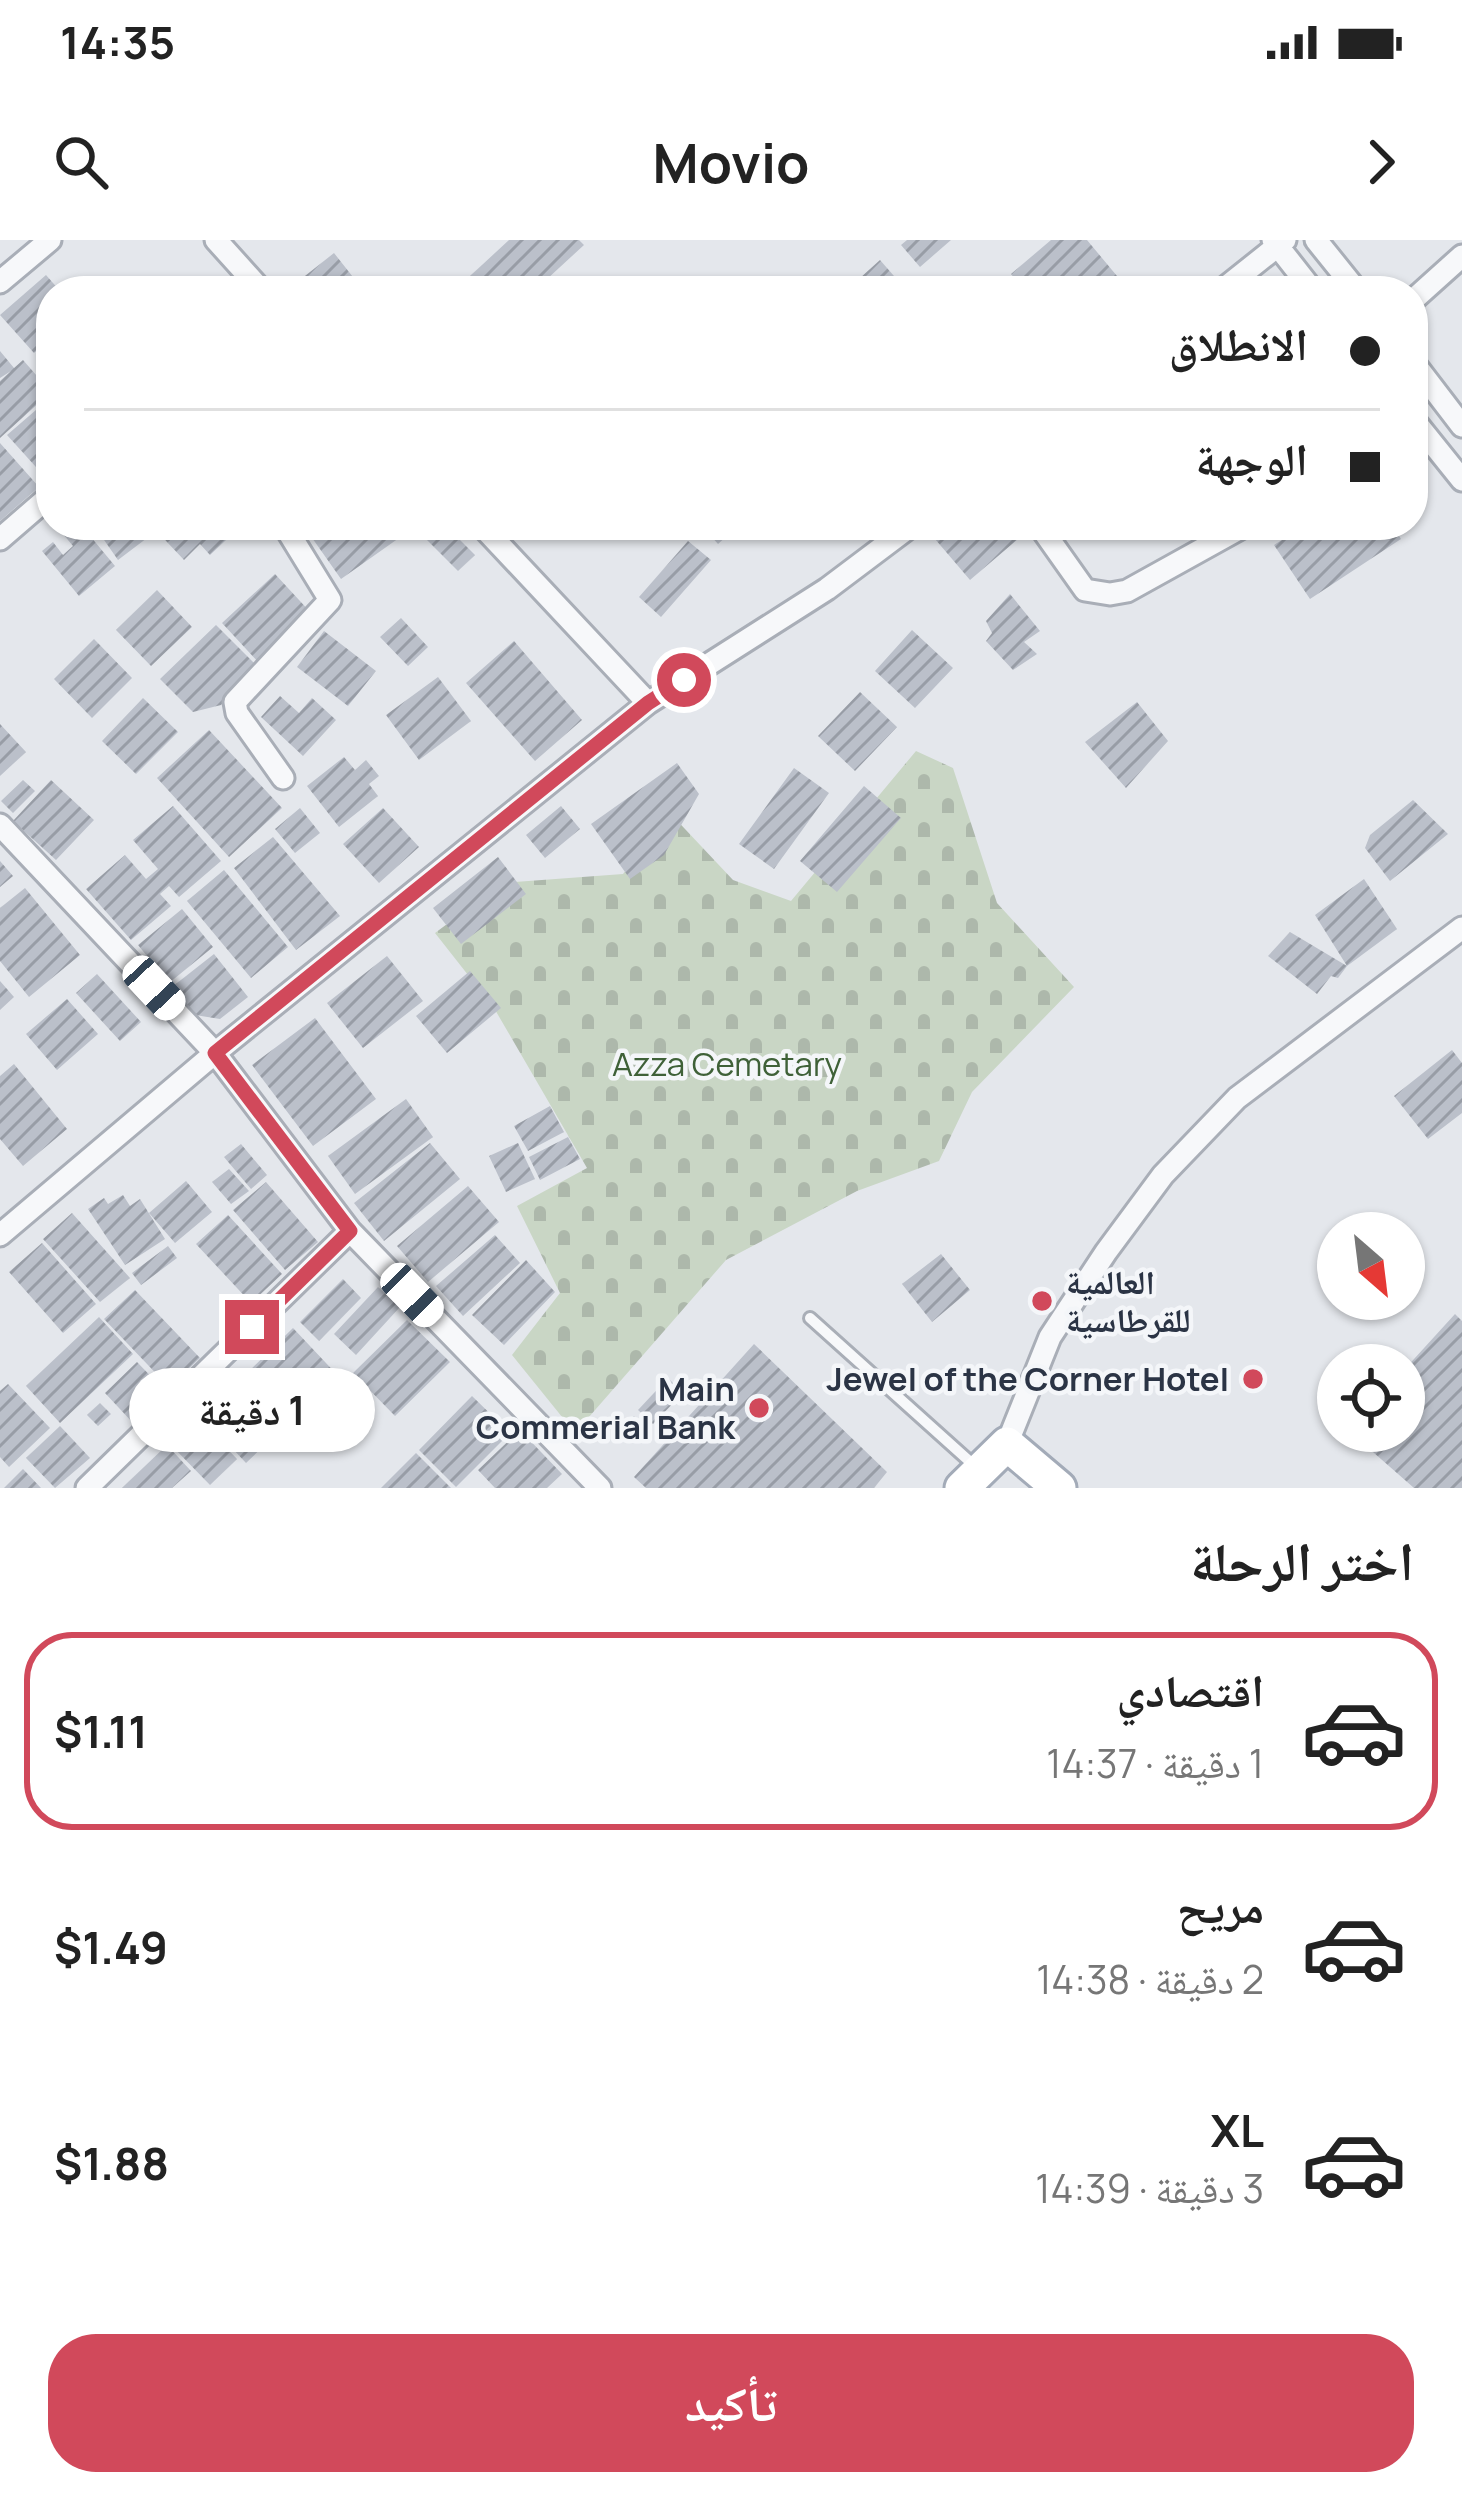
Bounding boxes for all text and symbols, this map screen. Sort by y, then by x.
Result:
text: 14:35 [60,11,175,73]
text: Movio [653,125,809,199]
icon: search [48,129,114,195]
icon: forward [1348,129,1414,195]
text: الانطلاق [1169,313,1308,375]
text: الوجهة [1195,428,1308,490]
route start [657,653,711,707]
car [116,949,192,1027]
park label: Azza Cemetary [612,1041,842,1086]
north arrow [1317,1212,1425,1320]
map controls [1317,1212,1425,1452]
car [374,1257,450,1333]
place label: العالمية للقرطاسية [1066,1259,1191,1342]
marker: العالمية للقرطاسية [1029,1288,1055,1314]
route end [225,1300,279,1354]
button: locate [1317,1344,1425,1452]
place label: Jewel of the Corner Hotel [826,1356,1229,1401]
place label: Main Commerial Bank [476,1366,736,1449]
marker: Jewel of the Corner Hotel [1240,1366,1266,1392]
callout: 1 دقيقة [129,1369,375,1453]
text: 1 دقيقة [199,1383,305,1437]
marker: Main Commerial Bank [746,1395,772,1421]
text: اختر الرحلة [1190,1523,1414,1597]
text: اقتصادي [1117,1659,1264,1721]
icon: car [1300,1677,1408,1785]
text: $1.11 [54,1700,148,1762]
text: 1 دقيقة · 14:37 [1046,1736,1264,1790]
text: مريح [1177,1875,1264,1937]
icon: car [1300,1893,1408,2001]
text: $1.49 [54,1916,168,1978]
text: 2 دقيقة · 14:38 [1036,1952,1264,2006]
text: XL [1210,2099,1264,2161]
icon: car [1300,2109,1408,2217]
text: $1.88 [54,2132,169,2194]
text: 3 دقيقة · 14:39 [1035,2161,1264,2215]
button: تأكيد [48,2334,1414,2472]

